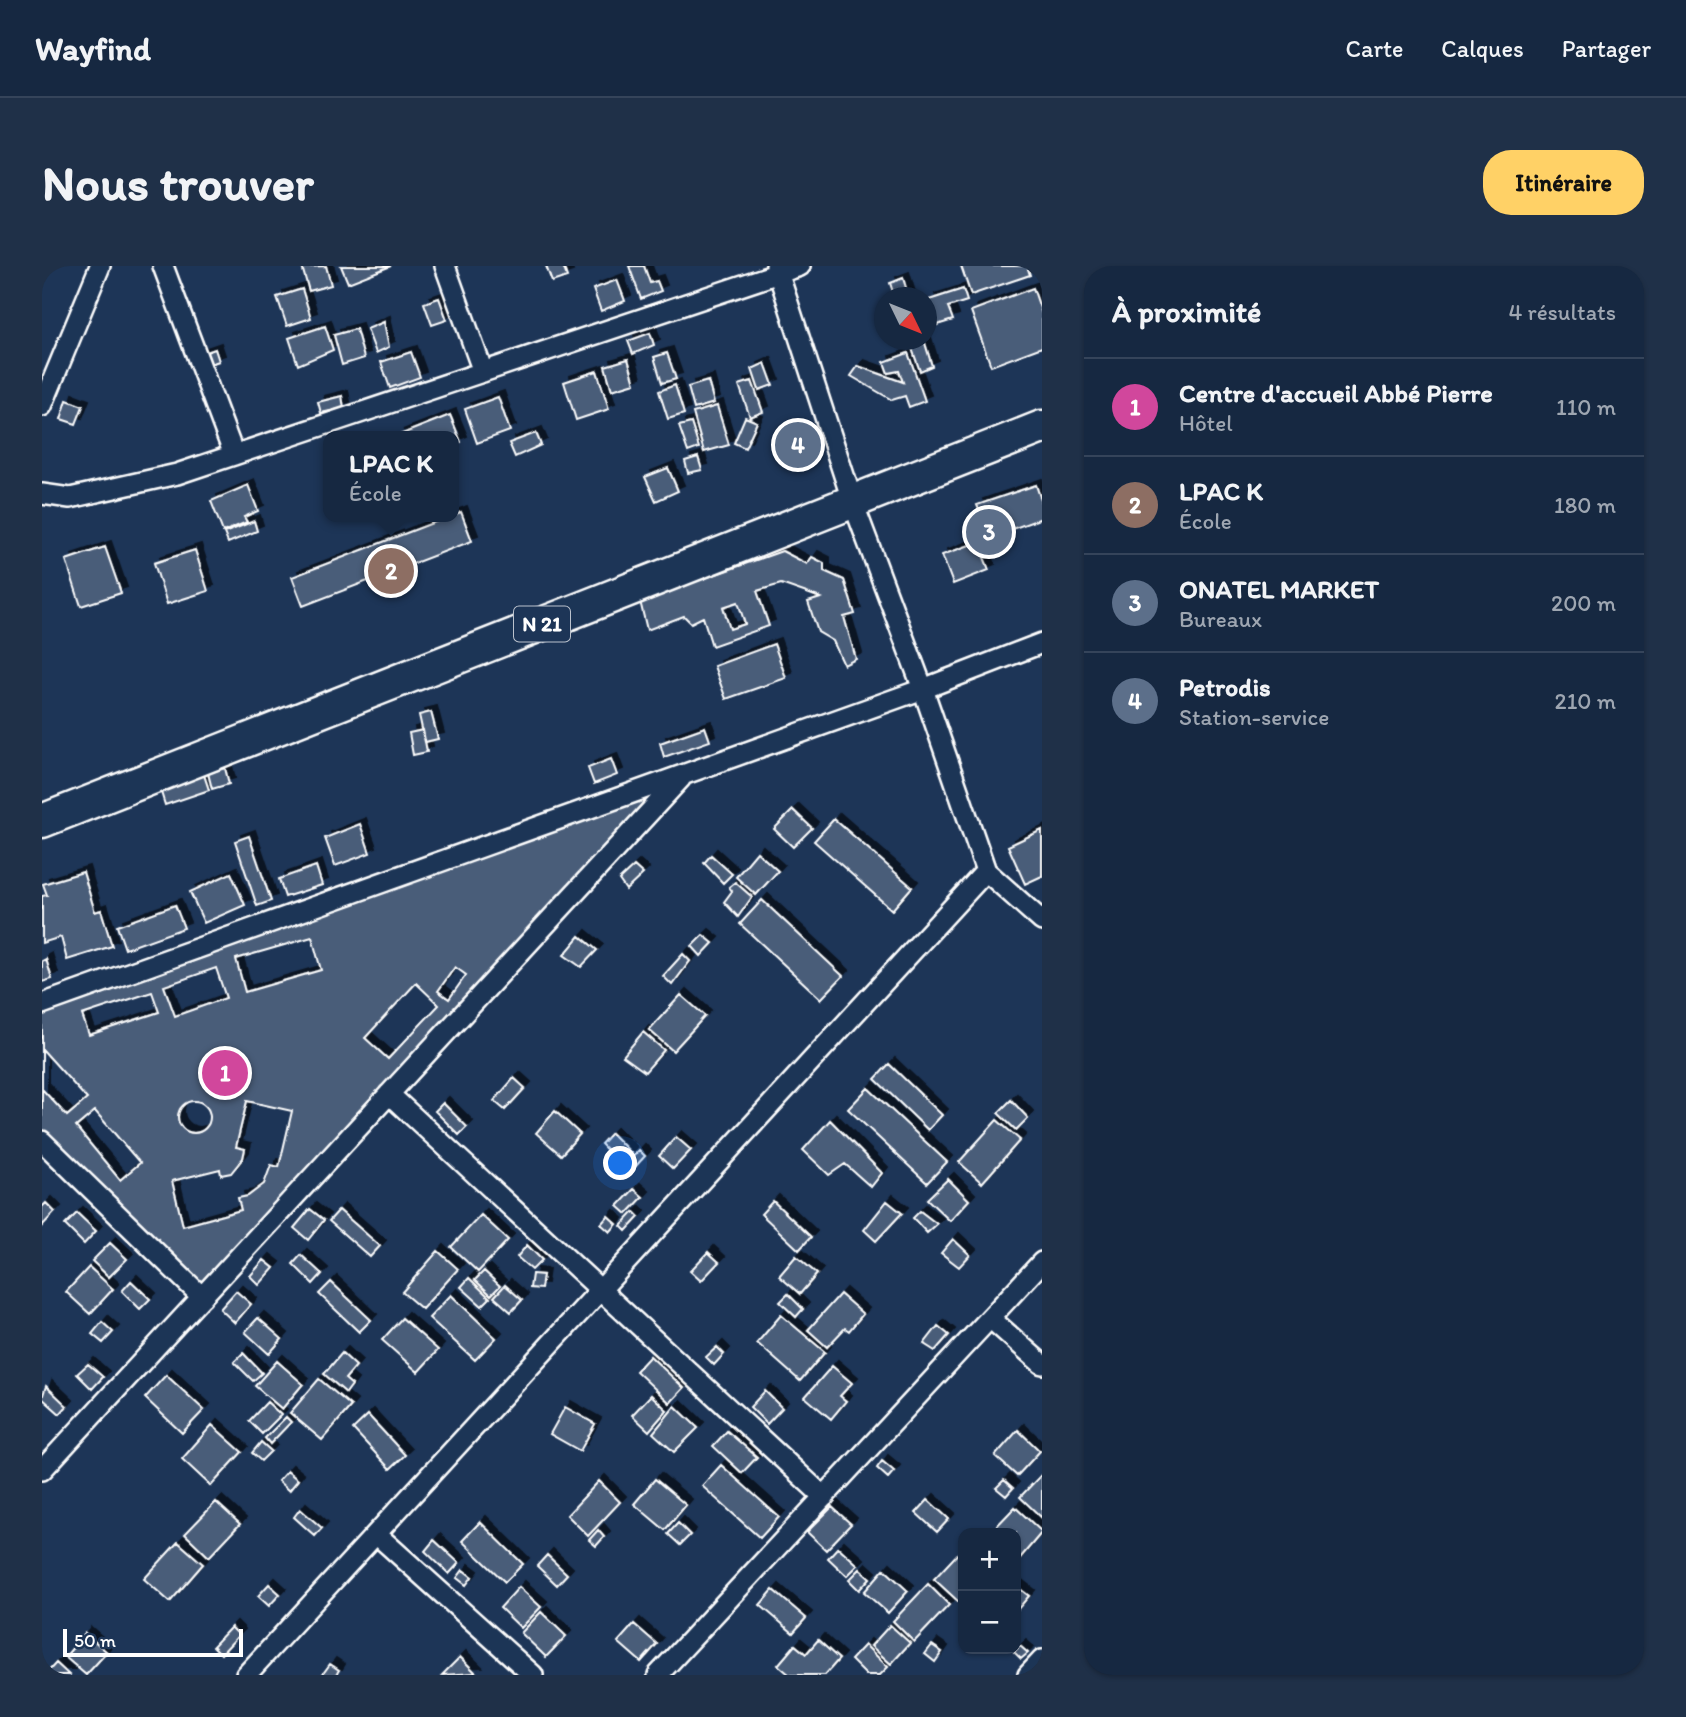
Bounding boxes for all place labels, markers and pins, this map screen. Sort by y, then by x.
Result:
pin: 4 [775,419,821,471]
pin: 3 [966,506,1012,558]
pin: 2 [368,545,414,597]
pin: 1 [202,1047,248,1099]

